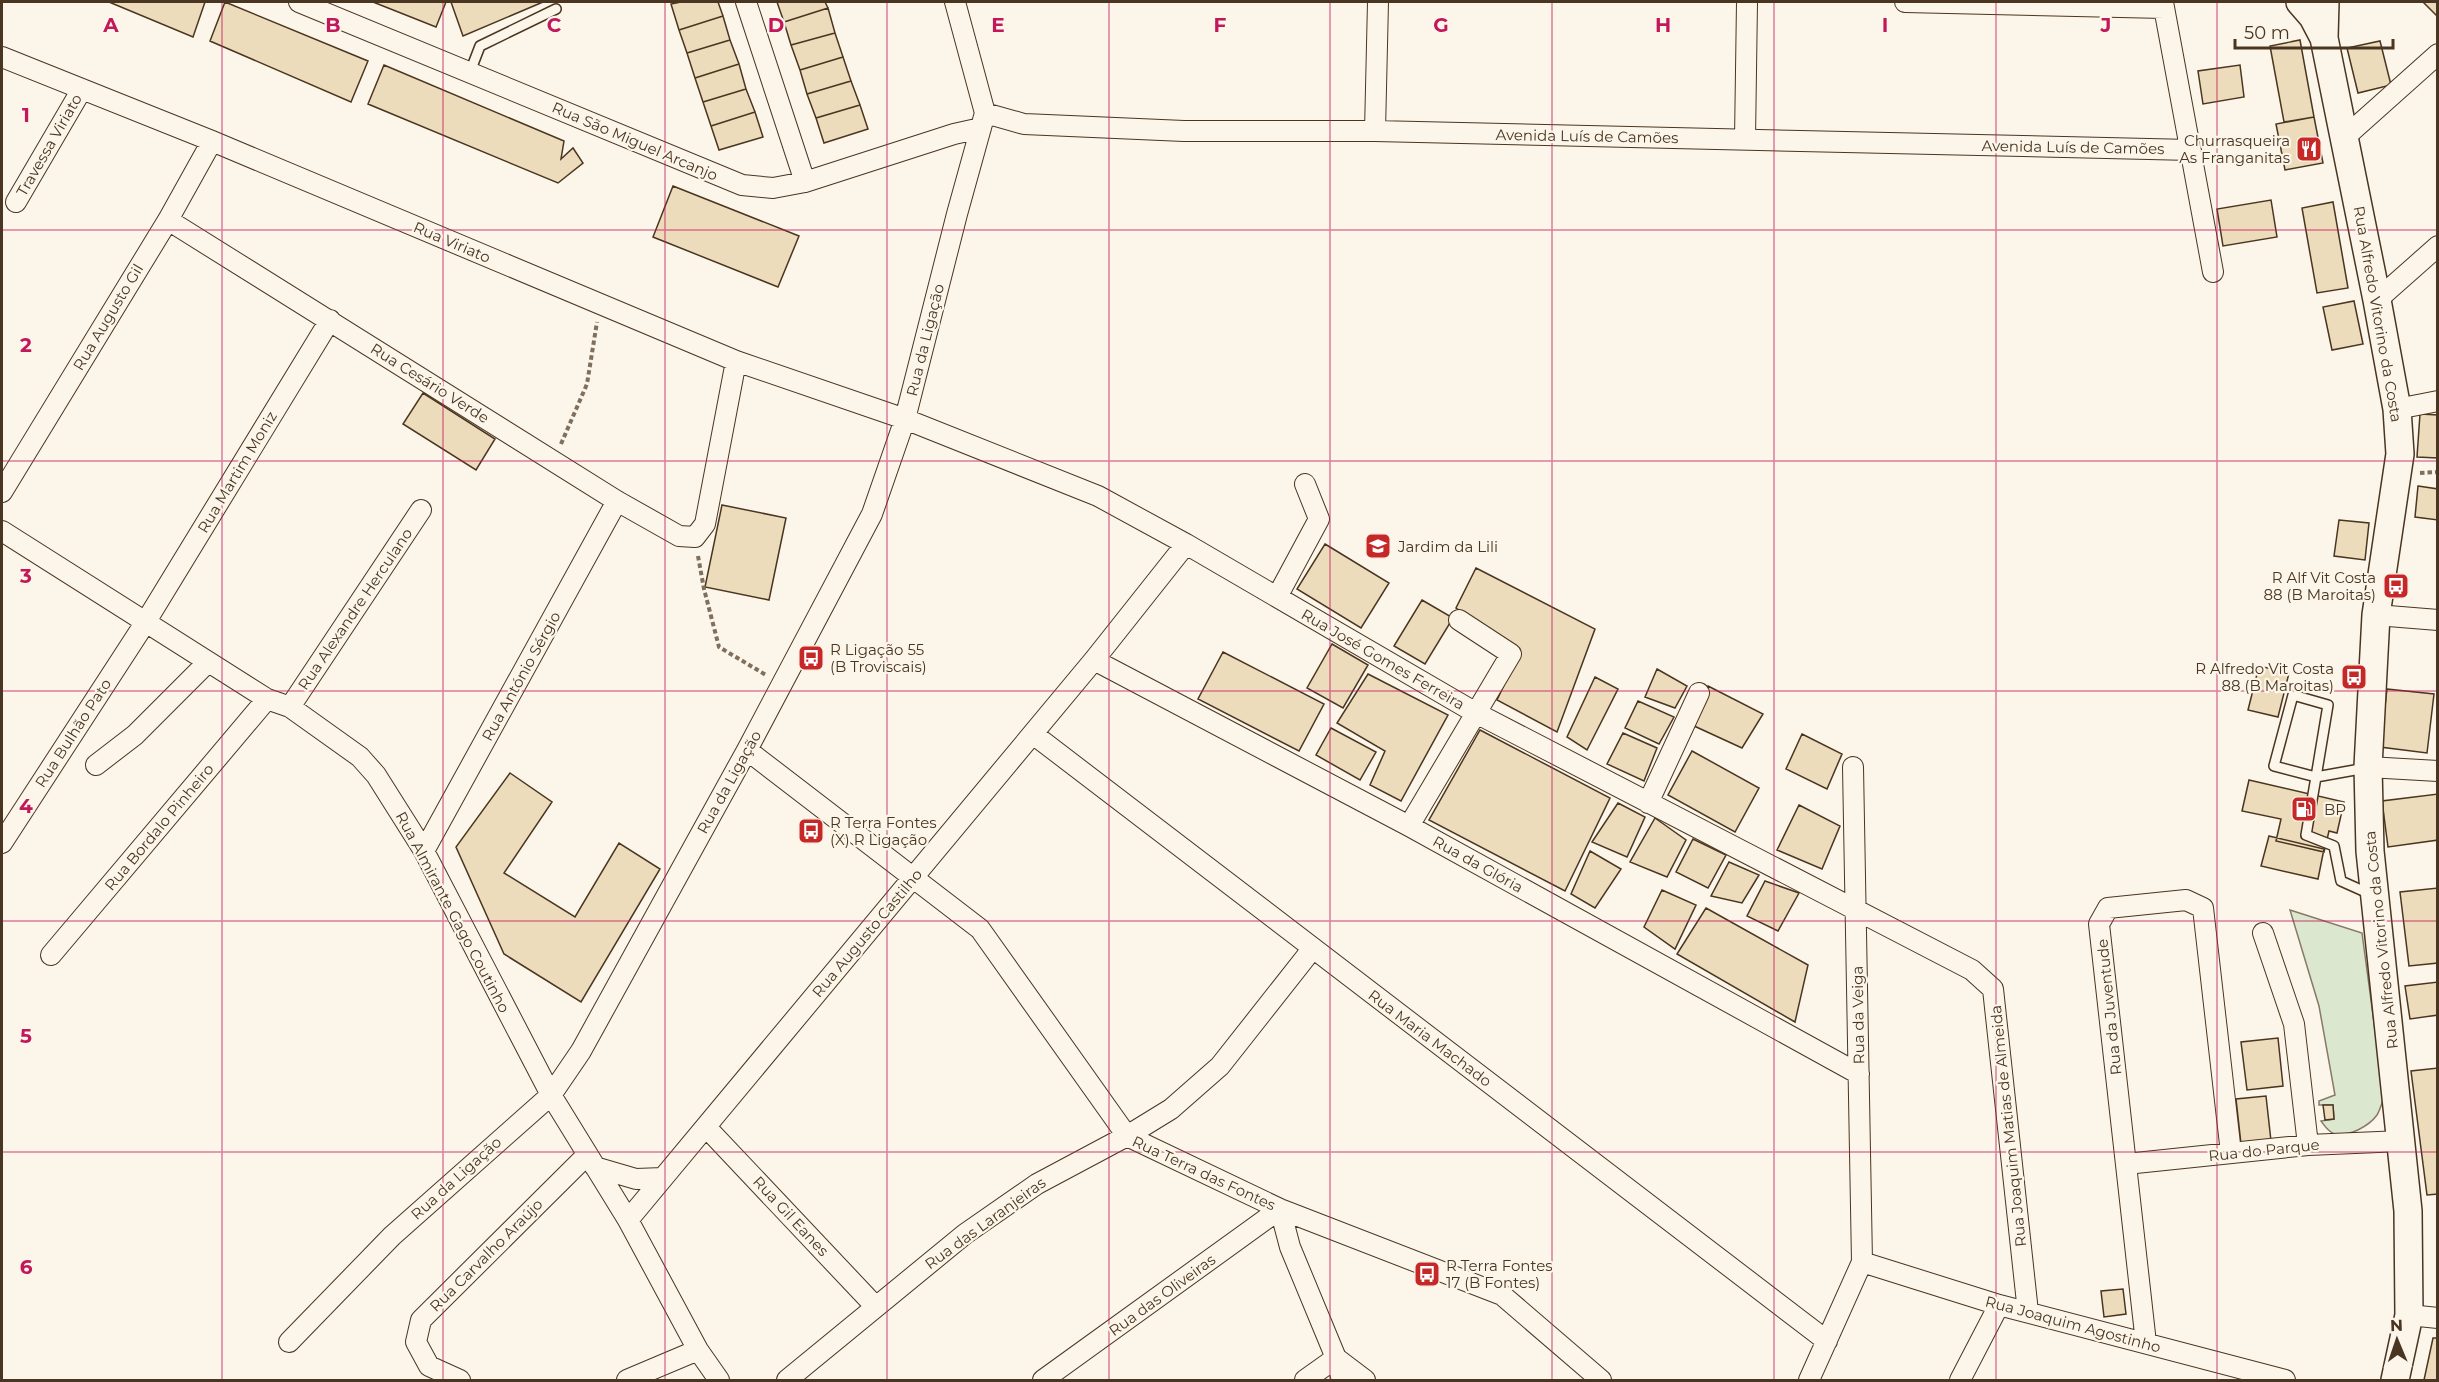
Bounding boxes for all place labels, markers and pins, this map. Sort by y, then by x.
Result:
place label: Churrasqueira As Franganitas [2179,131,2290,167]
restaurant icon: Churrasqueira As Franganitas [2294,134,2324,164]
school or university icon: Jardim da Lili [1363,531,1393,561]
place label: Jardim da Lili [1397,537,1498,556]
place label: R Alf Vit Costa 88 (B Maroitas) [2264,568,2376,604]
bus stop icon: R Alf Vit Costa 88 (B Maroitas) [2381,571,2411,601]
place label: R Ligação 55 (B Troviscais) [830,640,927,676]
bus stop icon: R Ligação 55 (B Troviscais) [796,643,826,673]
place label: R Alfredo Vit Costa 88 (B Maroitas) [2195,659,2334,695]
bus stop icon: R Alfredo Vit Costa 88 (B Maroitas) [2339,662,2369,692]
fuel station icon: BP [2289,794,2319,824]
place label: BP [2324,800,2346,819]
place label: R Terra Fontes (X) R Ligação [830,813,937,849]
bus stop icon: R Terra Fontes (X) R Ligação [796,816,826,846]
place label: R Terra Fontes 17 (B Fontes) [1446,1256,1553,1292]
bus stop icon: R Terra Fontes 17 (B Fontes) [1412,1259,1442,1289]

